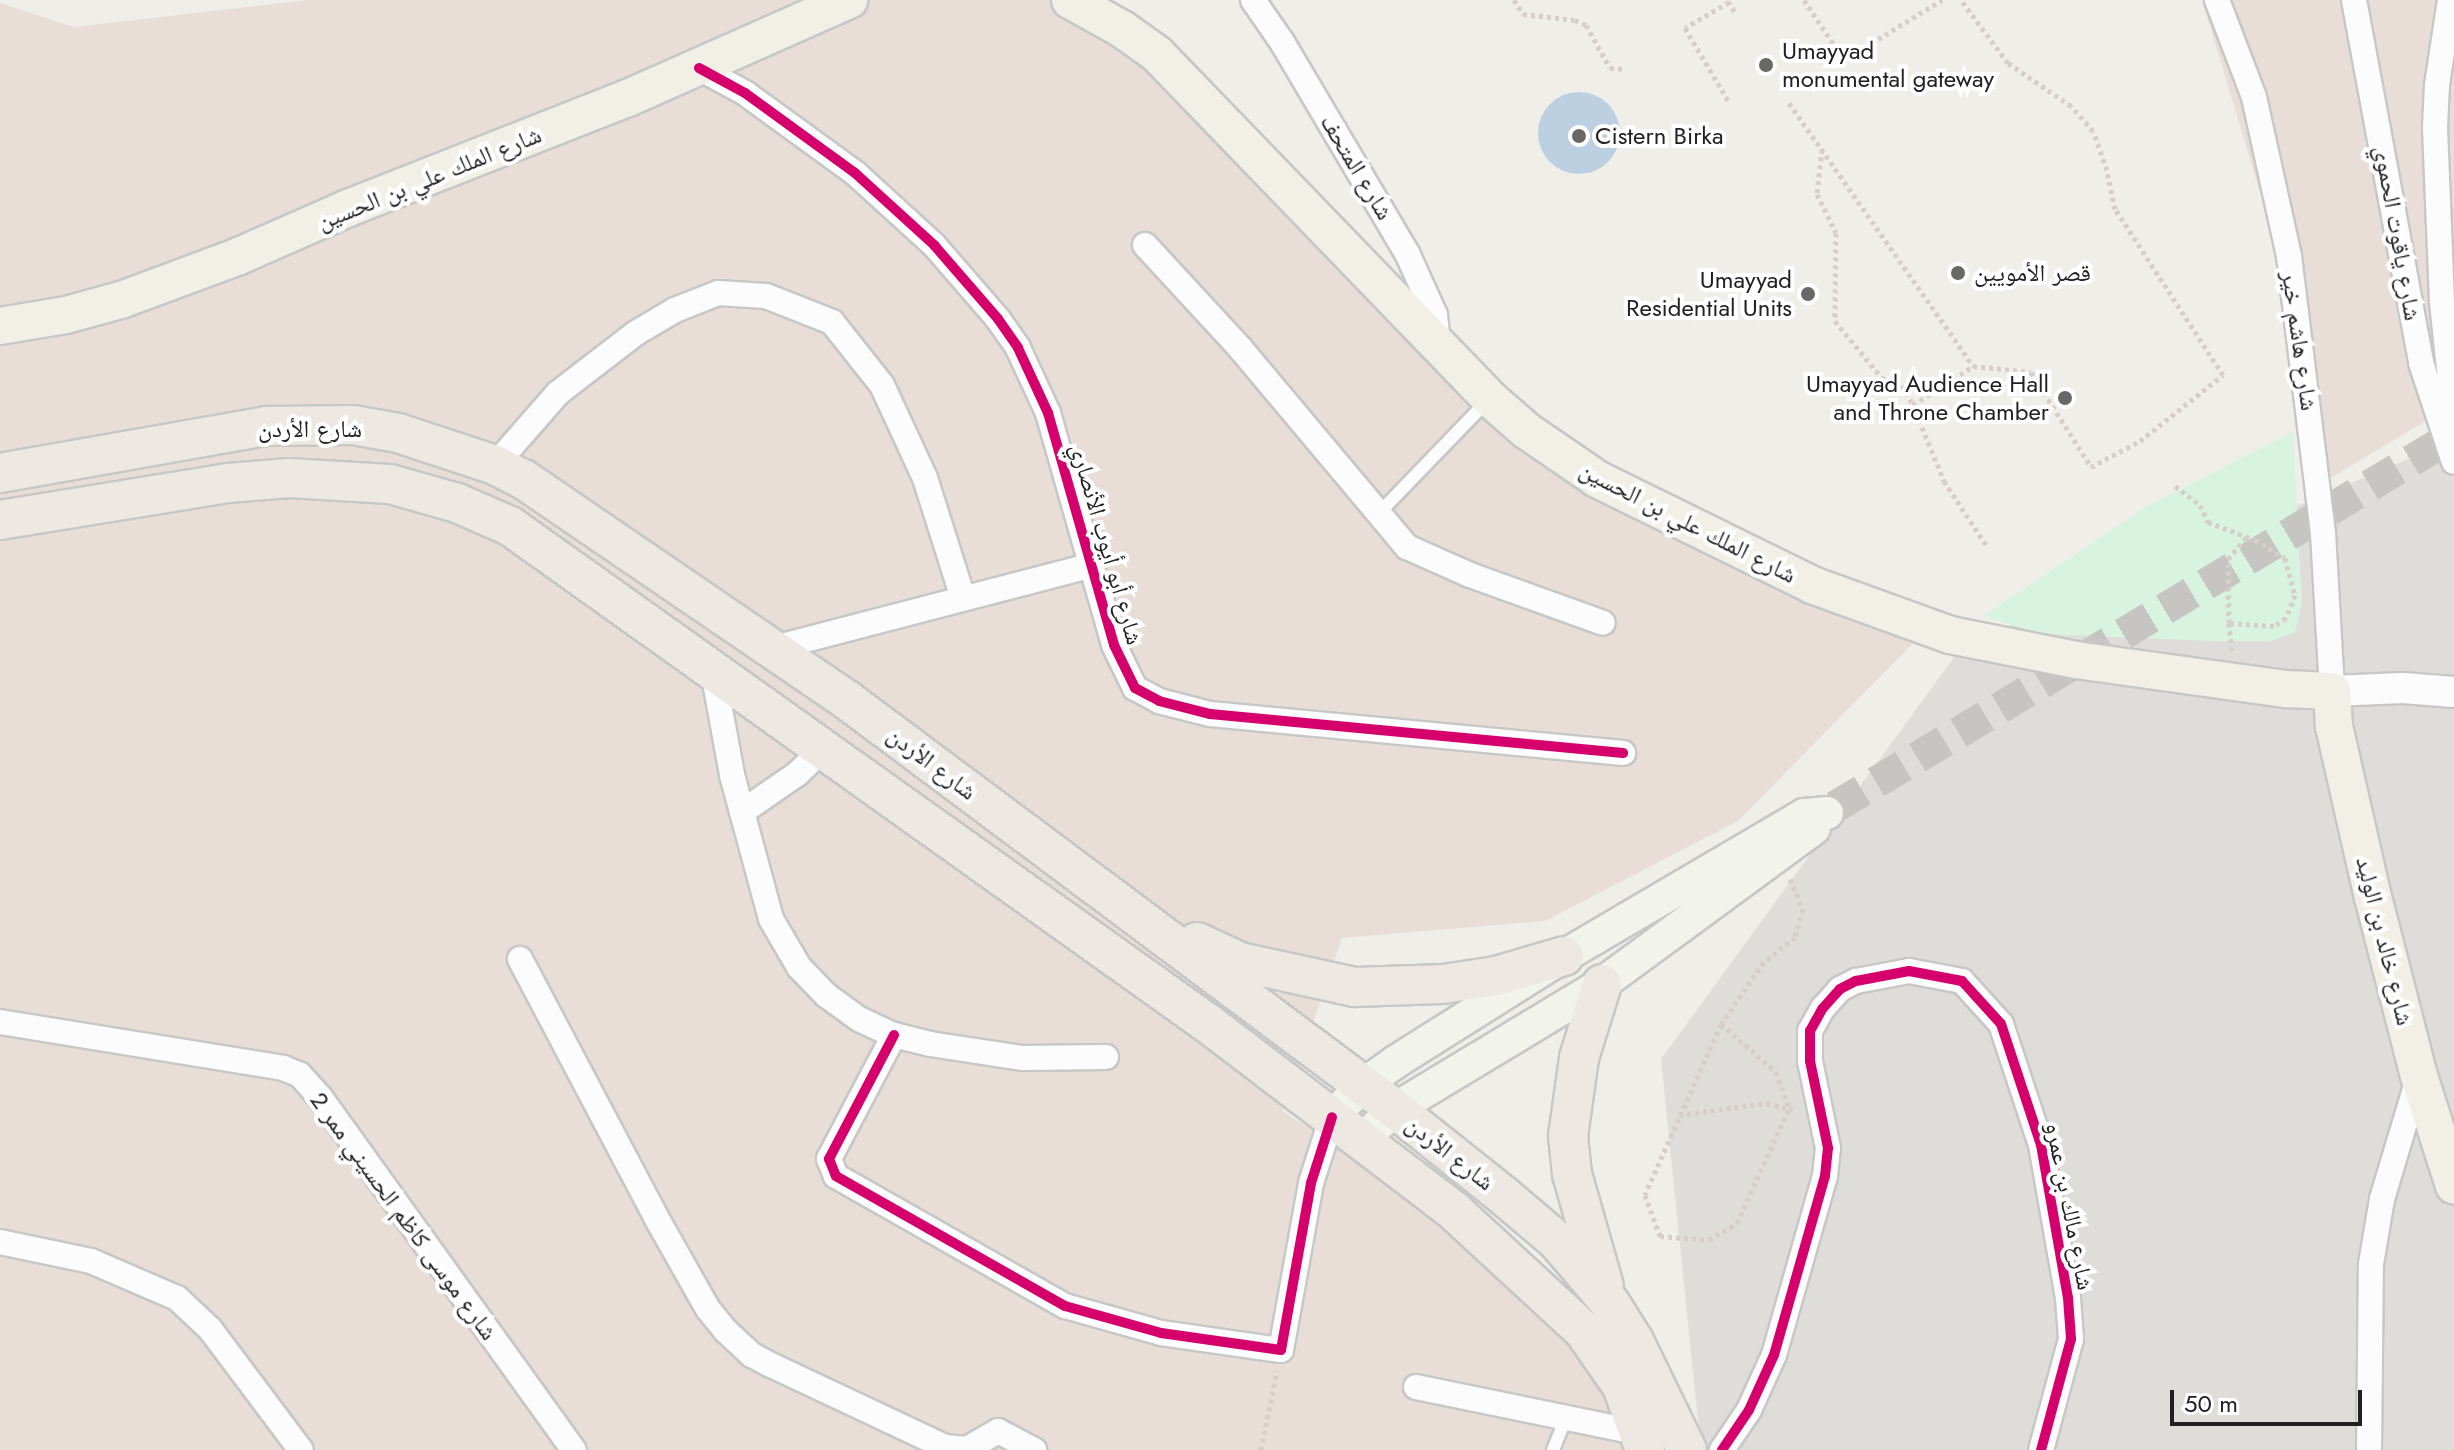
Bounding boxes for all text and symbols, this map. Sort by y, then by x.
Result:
place label: Umayyad monumental gateway [1782,37,1994,93]
marker: Umayyad monumental gateway [1757,56,1775,74]
street label: شارع المتحف [1314,109,1400,225]
street label: شارع الملك علي بن الحسين [313,120,545,236]
place label: Cistern Birka [1595,122,1723,150]
marker: Cistern Birka [1570,127,1588,145]
street label: شارع ياقوت الحموي [2368,143,2428,323]
place label: قصر الأمويين [1974,259,2091,287]
marker: قصر الأمويين [1949,264,1967,282]
place label: Umayyad Residential Units [1626,266,1792,322]
street label: شارع هاشم خير [2276,270,2324,412]
marker: Umayyad Residential Units [1799,285,1817,303]
place label: Umayyad Audience Hall and Throne Chamber [1806,370,2049,426]
marker: Umayyad Audience Hall and Throne Chamber [2056,389,2074,407]
street label: شارع الأردن [258,415,362,443]
street label: شارع أبو أيوب الأنصاري [1064,440,1150,648]
street label: شارع الملك علي بن الحسين [1575,455,1801,589]
street label: شارع الأردن [882,720,982,806]
street label: شارع خالد بن الوليد [2350,854,2420,1028]
street label: شارع موسى كاظم الحسيني ممر 2 [304,1086,504,1346]
street label: شارع الأردن [1400,1110,1500,1196]
street label: شارع مالك بن عمرو [2040,1120,2100,1292]
scale bar [2174,1374,2366,1424]
text: 50 m [2184,1386,2238,1421]

